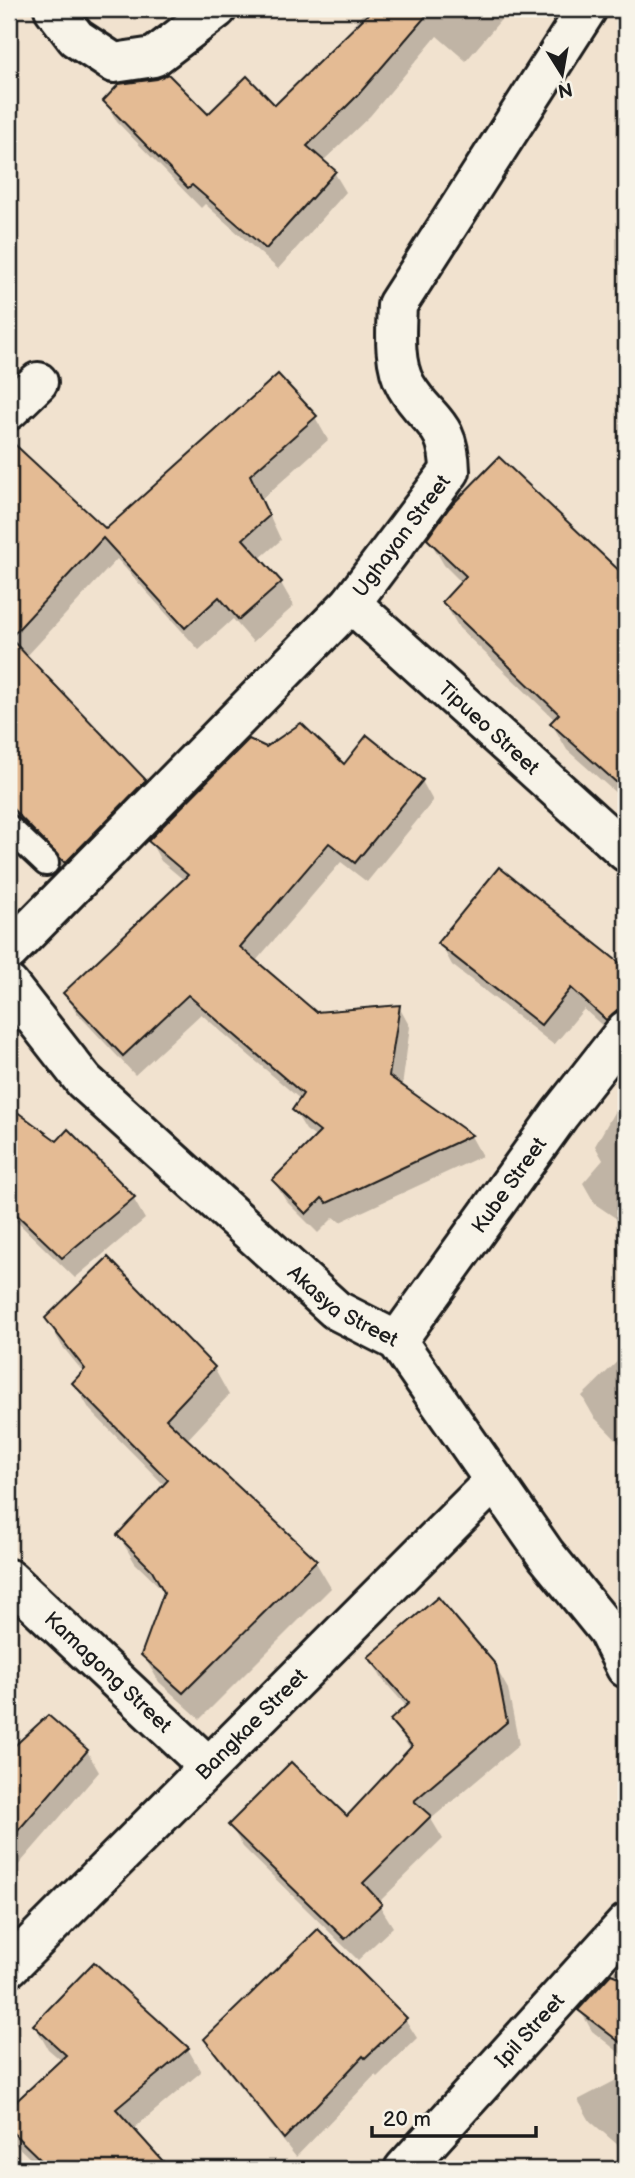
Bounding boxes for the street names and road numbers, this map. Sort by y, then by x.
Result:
street label: Ughayan Street [347,469,456,602]
street label: Tipueo Street [433,676,545,780]
street label: Kube Street [466,1132,552,1238]
street label: Akasya Street [283,1260,403,1352]
street label: Kamagong Street [39,1606,177,1738]
street label: Bangkae Street [190,1663,313,1785]
street label: Ipil Street [490,1988,570,2073]

